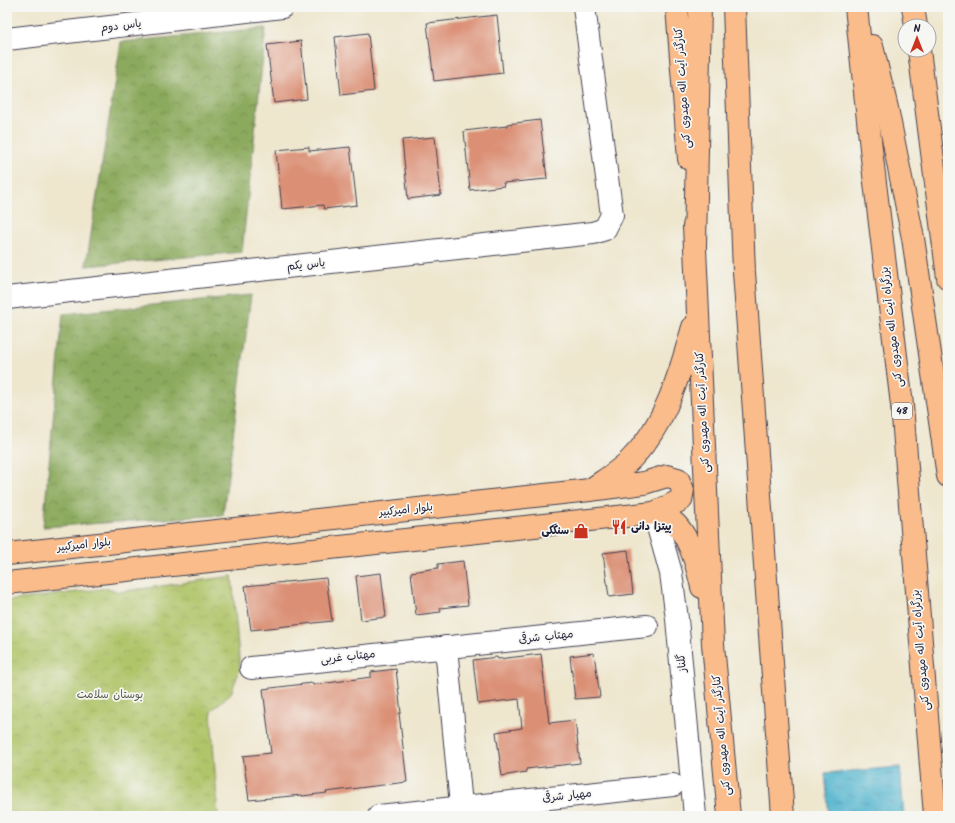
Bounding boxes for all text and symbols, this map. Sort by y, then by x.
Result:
street label: یاس دوم [100,15,142,37]
north arrow [897,18,937,58]
text: N [914,20,921,38]
street label: کنارگذر آیت اله مهدوی کنی [670,27,696,149]
street label: یاس یکم [286,254,326,276]
street label: بزرگراه آیت اله مهدوی کنی [876,266,908,388]
street label: کنارگذر آیت اله مهدوی کنی [691,351,715,473]
road number: 48 [892,403,912,419]
street label: بلوار امیرکبیر [377,498,434,522]
restaurant icon: پیتزا دانی [610,518,628,536]
place label: پیتزا دانی [631,518,672,536]
place label: سنگکی [542,522,569,540]
shop icon: سنگکی [572,522,590,540]
street label: بلوار امیرکبیر [55,533,112,557]
street label: بزرگراه آیت اله مهدوی کنی [907,589,935,711]
street label: مهتاب شرقی [518,625,574,649]
street label: مهتاب غربی [320,645,376,669]
street label: گلناز [672,653,692,674]
street label: کنارگذر آیت اله مهدوی کنی [708,673,736,796]
park label: بوستان سلامت [77,686,143,704]
street label: مهیار شرقی [542,784,592,808]

